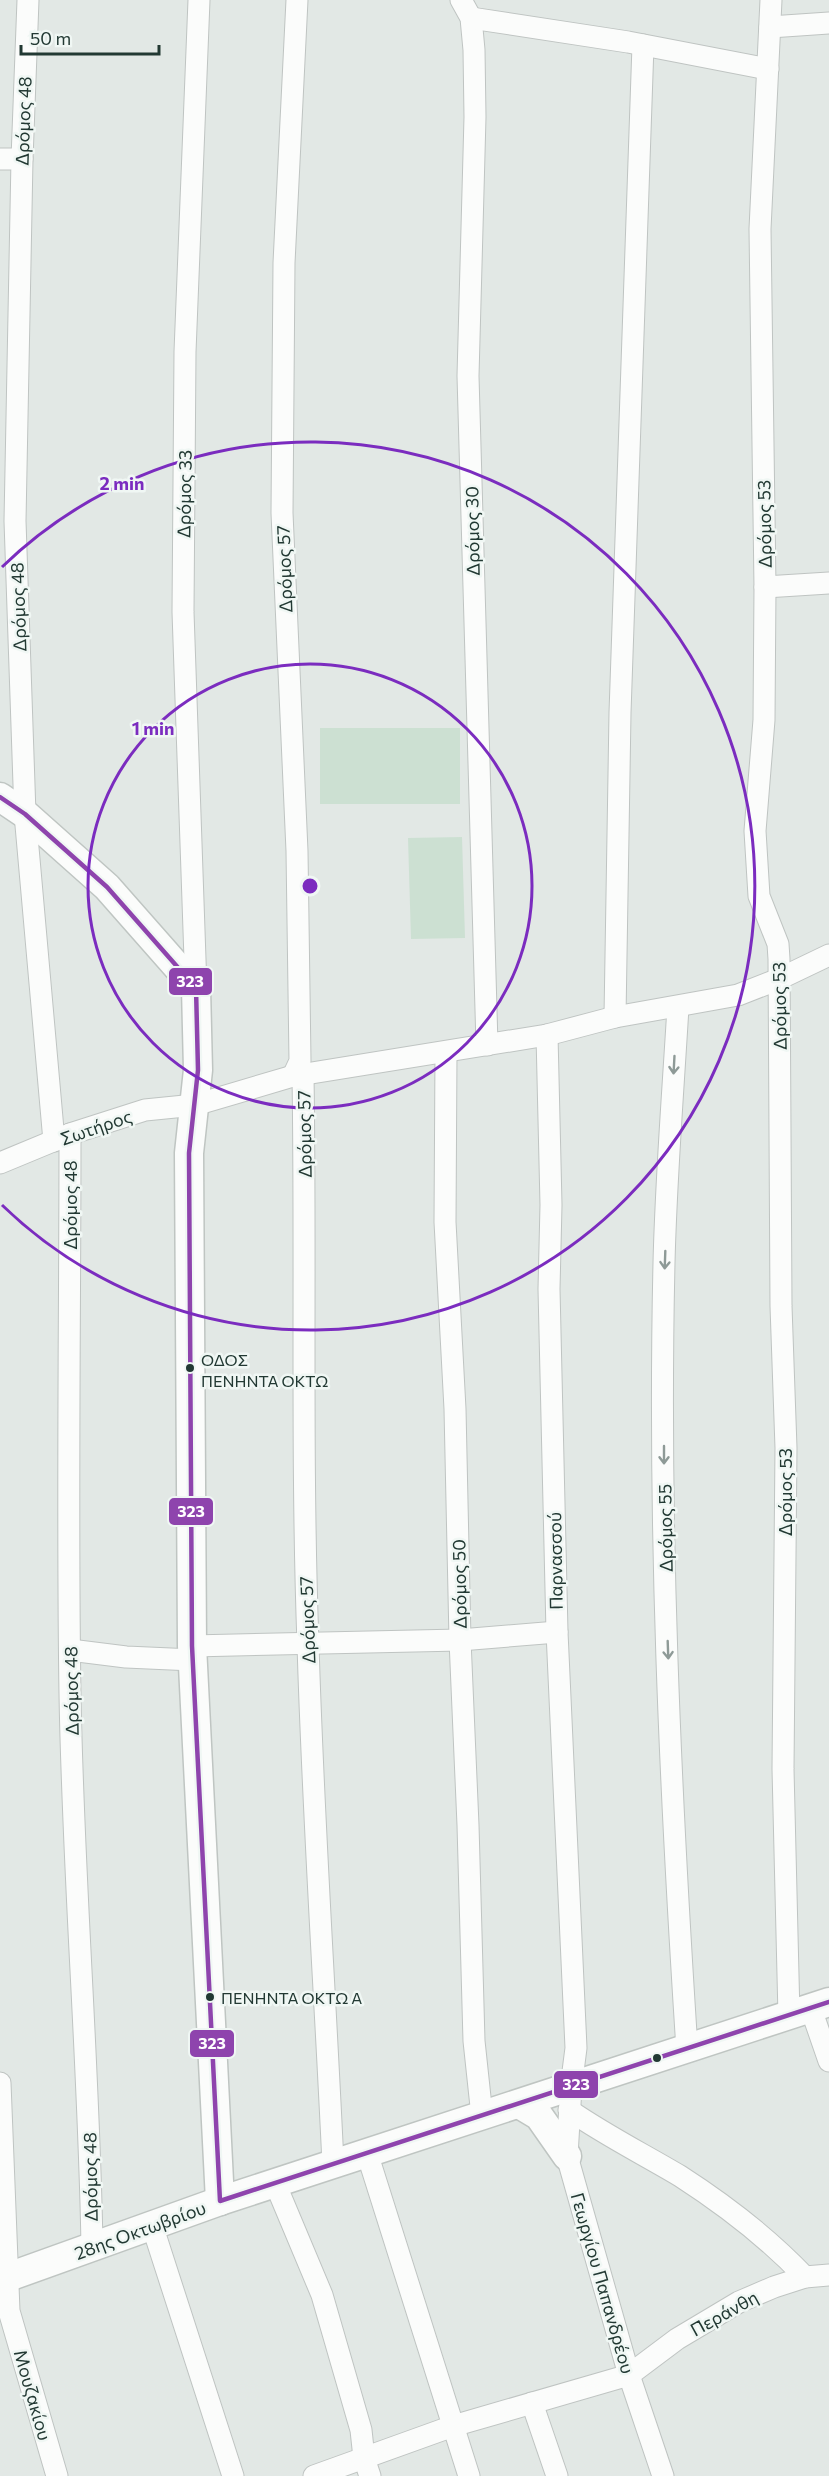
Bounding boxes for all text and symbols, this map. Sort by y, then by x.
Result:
scale bar [21,18,159,56]
text: 50 m [30,27,71,49]
street label: Δρόμος 48 [10,76,36,166]
street label: Δρόμος 33 [172,450,196,538]
text: 2 min [100,472,144,494]
street label: Δρόμος 53 [752,480,776,568]
street label: Δρόμος 30 [460,486,484,576]
street label: Δρόμος 57 [271,525,297,613]
street label: Δρόμος 48 [5,562,31,652]
text: 1 min [132,717,174,739]
centre of rings [300,876,320,896]
street label: Δρόμος 53 [767,962,791,1050]
line badge: 323 [168,967,213,996]
text: 323 [176,971,204,990]
one-way arrow [669,1055,680,1075]
street label: Δρόμος 57 [292,1090,316,1178]
street label: Σωτήρος [57,1104,135,1149]
street label: Δρόμος 48 [59,1160,81,1250]
one-way arrow [659,1249,670,1269]
place label: ΟΔΟΣ ΠΕΝΗΝΤΑ ΟΚΤΩ [201,1350,328,1390]
marker: ΟΔΟΣ ΠΕΝΗΝΤΑ ΟΚΤΩ [184,1362,196,1374]
one-way arrow [658,1444,670,1464]
street label: Δρόμος 53 [774,1448,796,1536]
street label: Δρόμος 55 [653,1484,677,1572]
line badge: 323 [168,1497,214,1526]
text: 323 [177,1501,205,1520]
street label: Παρνασσού [543,1512,567,1610]
street label: Δρόμος 50 [447,1539,471,1629]
street label: Δρόμος 57 [294,1576,320,1664]
one-way arrow [662,1639,674,1659]
street label: Δρόμος 48 [59,1646,83,1736]
place label: ΠΕΝΗΝΤΑ ΟΚΤΩ Α [221,1988,362,2007]
marker: ΠΕΝΗΝΤΑ ΟΚΤΩ Α [204,1991,216,2003]
line badge: 323 [189,2029,235,2058]
text: 323 [198,2033,226,2052]
unlabelled marker [651,2052,663,2064]
line badge: 323 [553,2070,599,2099]
text: 323 [562,2074,590,2093]
street label: Δρόμος 48 [78,2132,102,2222]
street label: Γεωργίου Παπανδρέου [567,2190,639,2376]
street label: 28ης Οκτωβρίου [71,2196,209,2264]
street label: Περάνθη [686,2285,762,2341]
street label: Μουζακίου [10,2347,56,2443]

